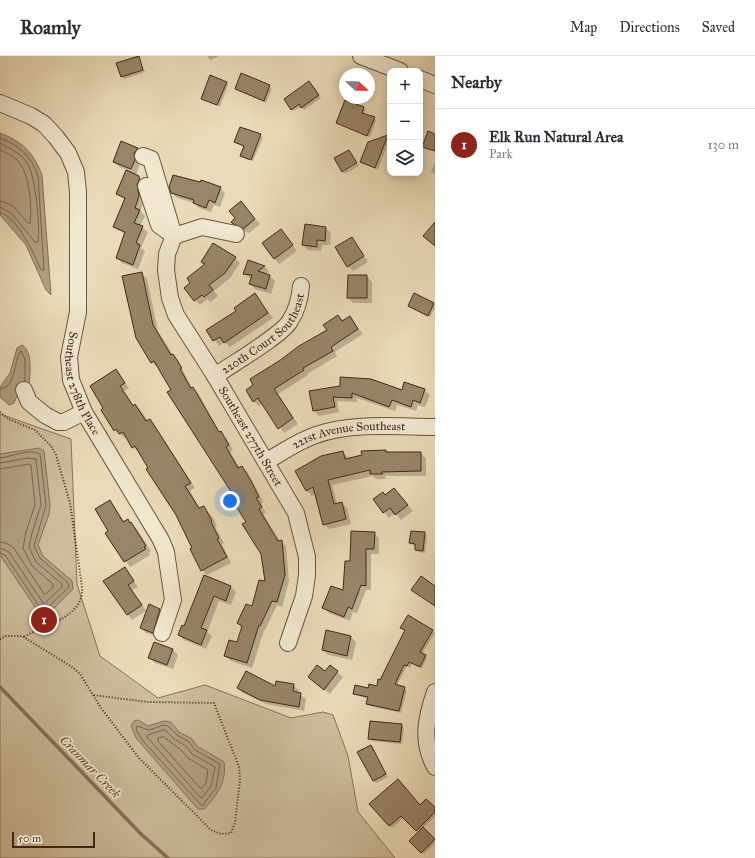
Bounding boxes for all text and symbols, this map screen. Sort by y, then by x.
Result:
text: Roamly [20,16,81,39]
text: Map [570,19,597,36]
text: Directions [619,19,680,36]
text: Saved [702,19,735,36]
north arrow [339,68,375,104]
map controls [387,68,423,176]
button: + [387,68,423,104]
text: Nearby [451,72,502,93]
button: − [387,104,423,140]
text: Elk Run Natural Area [489,128,623,146]
text: 1 [461,137,467,153]
text: 130 m [707,137,739,153]
button: layers [387,140,423,176]
text: Park [489,146,513,162]
street label: 220th Court Southeast [219,292,307,377]
street label: Southeast 278th Place [62,331,103,438]
street label: Southeast 277th Street [216,384,286,489]
street label: 221st Avenue Southeast [290,419,406,452]
your location [220,491,240,511]
pin: 1 [31,605,57,635]
water label: Cranmar Creek [56,732,124,802]
scale bar [12,830,95,849]
text: 50 m [18,832,41,845]

